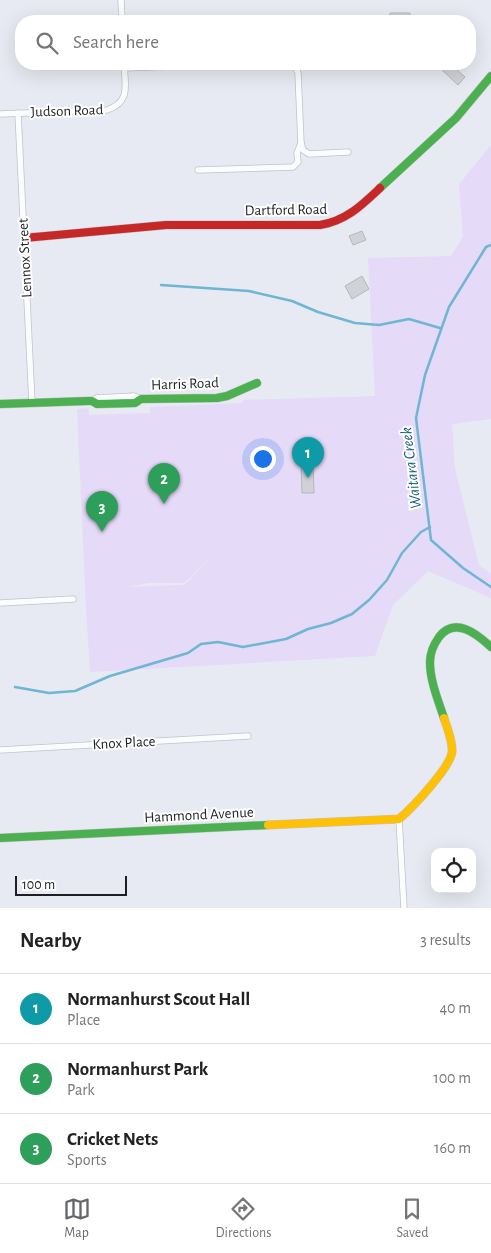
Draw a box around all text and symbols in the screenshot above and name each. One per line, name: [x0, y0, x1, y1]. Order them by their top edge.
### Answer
search box: [15, 15, 476, 70]
icon: search: [33, 29, 61, 57]
text: Search here: [73, 33, 159, 52]
street label: Judson Road: [30, 102, 104, 120]
street label: Dartford Road: [245, 202, 328, 218]
street label: Lennox Street: [15, 218, 35, 298]
street label: Harris Road: [151, 375, 219, 393]
water label: Waitara Creek: [398, 426, 424, 510]
pin: 1: [292, 437, 324, 478]
your location: [250, 446, 276, 472]
pin: 2: [148, 463, 180, 504]
pin: 3: [86, 491, 118, 532]
street label: Knox Place: [92, 734, 156, 752]
street label: Hammond Avenue: [144, 805, 254, 825]
map controls: [431, 848, 476, 893]
button: locate: [431, 848, 476, 893]
scale bar: [15, 873, 128, 896]
text: 100 m: [22, 878, 55, 892]
text: Nearby: [20, 930, 81, 951]
text: 3 results: [420, 932, 471, 948]
text: Normanhurst Scout Hall: [67, 990, 250, 1009]
text: 1: [33, 1000, 39, 1016]
text: 40 m: [439, 1000, 471, 1016]
text: Place: [67, 1012, 100, 1028]
text: Normanhurst Park: [67, 1060, 208, 1079]
text: 2: [32, 1070, 40, 1086]
text: 100 m: [433, 1070, 471, 1086]
text: Park: [67, 1082, 95, 1098]
text: Cricket Nets: [67, 1130, 158, 1149]
text: 3: [33, 1140, 39, 1156]
text: 160 m: [434, 1140, 471, 1156]
text: Sports: [67, 1152, 107, 1168]
tab: Map: [63, 1195, 91, 1242]
tab: Directions: [216, 1195, 271, 1242]
tab: Saved: [396, 1195, 428, 1242]

